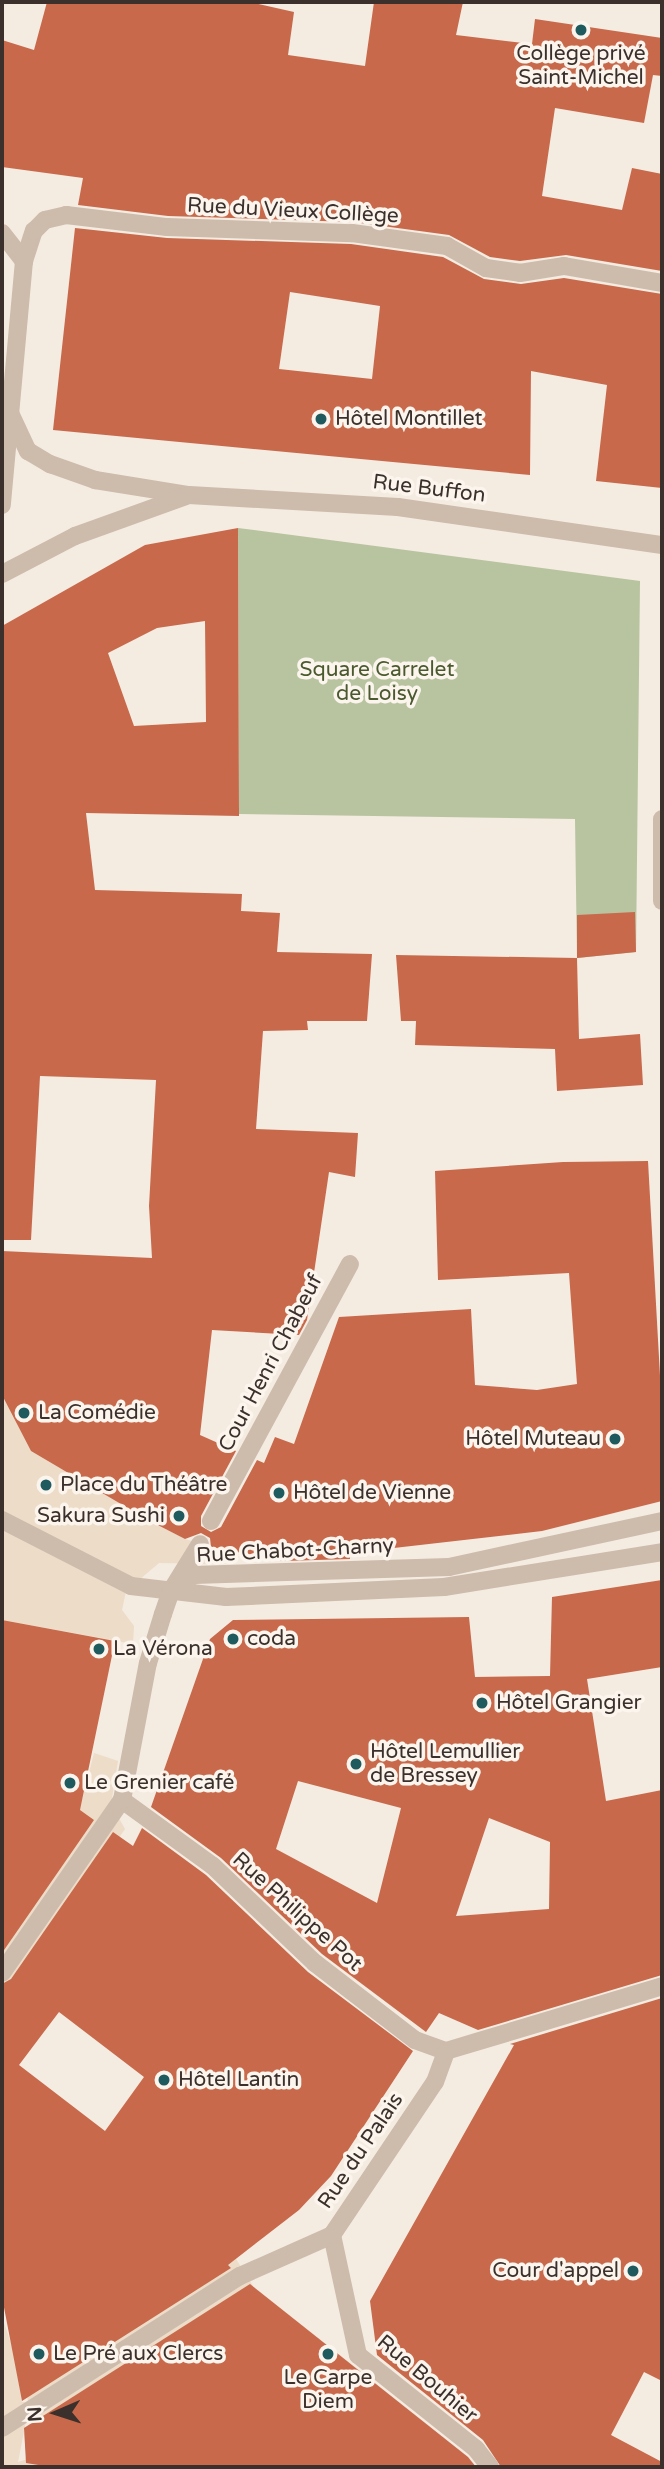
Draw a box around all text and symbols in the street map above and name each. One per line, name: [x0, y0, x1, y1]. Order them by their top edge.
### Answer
marker: Collège privé Saint-Michel: [573, 22, 589, 38]
place label: Collège privé Saint-Michel: [516, 41, 646, 91]
street label: Rue du Vieux Collège: [187, 193, 399, 229]
place label: Hôtel Montillet: [335, 406, 483, 432]
marker: Hôtel Montillet: [313, 411, 329, 427]
street label: Rue Buffon: [371, 470, 487, 508]
park label: Square Carrelet de Loisy: [299, 657, 455, 707]
street label: Cour Henri Chabeuf: [214, 1270, 328, 1456]
place label: La Comédie: [38, 1400, 156, 1426]
marker: La Comédie: [16, 1405, 32, 1421]
place label: Hôtel Muteau: [465, 1426, 601, 1452]
marker: Hôtel Muteau: [607, 1431, 623, 1447]
place label: Place du Théâtre: [60, 1472, 227, 1498]
marker: Place du Théâtre: [38, 1477, 54, 1493]
place label: Hôtel de Vienne: [293, 1480, 451, 1506]
marker: Hôtel de Vienne: [271, 1485, 287, 1501]
place label: Sakura Sushi: [37, 1503, 165, 1529]
marker: Sakura Sushi: [171, 1508, 187, 1524]
street label: Rue Chabot-Charny: [196, 1533, 394, 1569]
place label: coda: [247, 1626, 296, 1652]
marker: coda: [225, 1631, 241, 1647]
place label: La Vérona: [113, 1636, 213, 1662]
marker: La Vérona: [91, 1641, 107, 1657]
place label: Hôtel Grangier: [496, 1690, 642, 1716]
marker: Hôtel Grangier: [474, 1695, 490, 1711]
place label: Hôtel Lemullier de Bressey: [370, 1739, 520, 1789]
marker: Hôtel Lemullier de Bressey: [348, 1756, 364, 1772]
place label: Le Grenier café: [84, 1770, 234, 1796]
marker: Le Grenier café: [62, 1775, 78, 1791]
street label: Rue Philippe Pot: [227, 1847, 367, 1977]
place label: Hôtel Lantin: [178, 2067, 299, 2093]
marker: Hôtel Lantin: [156, 2072, 172, 2088]
street label: Rue du Palais: [313, 2088, 409, 2214]
place label: Cour d'appel: [492, 2258, 619, 2284]
marker: Cour d'appel: [625, 2263, 641, 2279]
street label: Rue Bouhier: [372, 2330, 482, 2428]
place label: Le Pré aux Clercs: [53, 2341, 223, 2367]
marker: Le Pré aux Clercs: [31, 2346, 47, 2362]
marker: Le Carpe Diem: [320, 2346, 336, 2362]
place label: Le Carpe Diem: [283, 2365, 373, 2415]
north arrow: [21, 2378, 91, 2448]
text: N: [24, 2406, 46, 2422]

